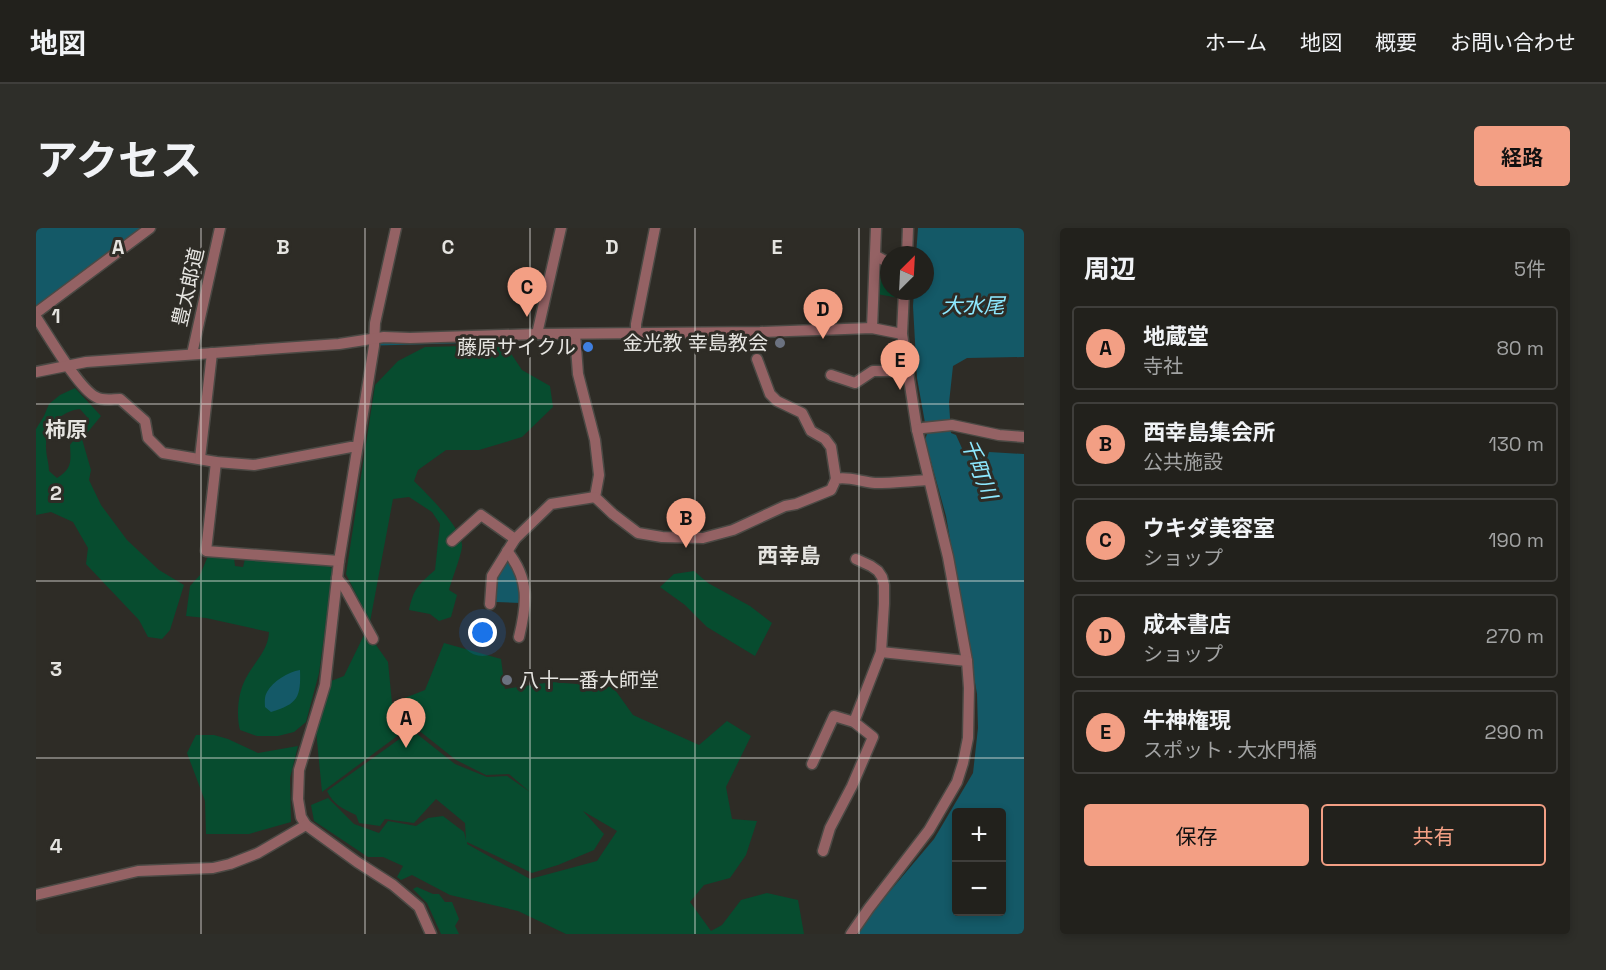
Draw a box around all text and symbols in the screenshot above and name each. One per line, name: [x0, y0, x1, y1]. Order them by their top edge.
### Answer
text: 地図: [30, 25, 86, 61]
text: ホーム: [1205, 29, 1267, 56]
text: 地図: [1300, 29, 1342, 56]
text: 概要: [1375, 29, 1417, 56]
text: お問い合わせ: [1450, 29, 1576, 56]
button: 経路: [1474, 126, 1570, 186]
text: アクセス: [36, 134, 202, 187]
text: A: [112, 234, 125, 260]
text: B: [276, 234, 290, 260]
text: C: [442, 234, 455, 260]
text: D: [605, 234, 619, 260]
text: E: [771, 234, 783, 260]
street label: 豊太郎道: [166, 245, 210, 329]
north arrow: [880, 246, 934, 300]
text: 周辺: [1084, 252, 1136, 286]
text: 5件: [1514, 256, 1546, 282]
pin: C: [508, 268, 546, 317]
pin: D: [804, 290, 842, 339]
water label: 大水尾: [942, 292, 1006, 319]
text: 1: [51, 303, 61, 329]
text: 地蔵堂: [1143, 322, 1209, 350]
place label: 金光教 幸島教会: [623, 330, 768, 356]
place label: 藤原サイクル: [457, 334, 576, 360]
text: A: [1099, 335, 1112, 361]
text: 80 m: [1496, 335, 1544, 361]
marker: 金光教 幸島教会: [773, 336, 787, 350]
marker: 藤原サイクル: [581, 340, 595, 354]
pin: E: [880, 340, 920, 390]
text: 寺社: [1143, 353, 1183, 379]
district label: 柿原: [45, 416, 87, 443]
text: 西幸島集会所: [1143, 418, 1275, 446]
text: B: [1099, 431, 1112, 457]
text: 130 m: [1488, 431, 1544, 457]
water label: 千町川: [956, 435, 1004, 505]
text: 公共施設: [1143, 449, 1223, 475]
text: 2: [50, 480, 62, 506]
pin: B: [666, 498, 706, 548]
text: ウキダ美容室: [1143, 514, 1275, 542]
text: C: [1099, 527, 1112, 553]
text: 190 m: [1488, 527, 1544, 553]
district label: 西幸島: [758, 542, 821, 569]
text: ショップ: [1143, 545, 1223, 571]
text: 成本書店: [1143, 610, 1231, 638]
your location: [468, 618, 497, 647]
text: D: [1099, 623, 1112, 649]
text: 270 m: [1486, 623, 1544, 649]
text: ショップ: [1143, 641, 1223, 667]
text: 3: [50, 656, 62, 682]
place label: 八十一番大師堂: [519, 667, 659, 693]
marker: 八十一番大師堂: [500, 673, 514, 687]
pin: A: [386, 698, 425, 748]
text: 牛神権現: [1143, 706, 1231, 734]
text: E: [1100, 719, 1111, 745]
text: 290 m: [1485, 719, 1544, 745]
text: スポット · 大水門橋: [1143, 737, 1317, 763]
button: 保存: [1084, 804, 1309, 866]
button: 共有: [1321, 804, 1546, 866]
map controls: [952, 808, 1006, 916]
button: +: [952, 808, 1006, 862]
text: 4: [50, 833, 63, 859]
button: −: [952, 862, 1006, 916]

